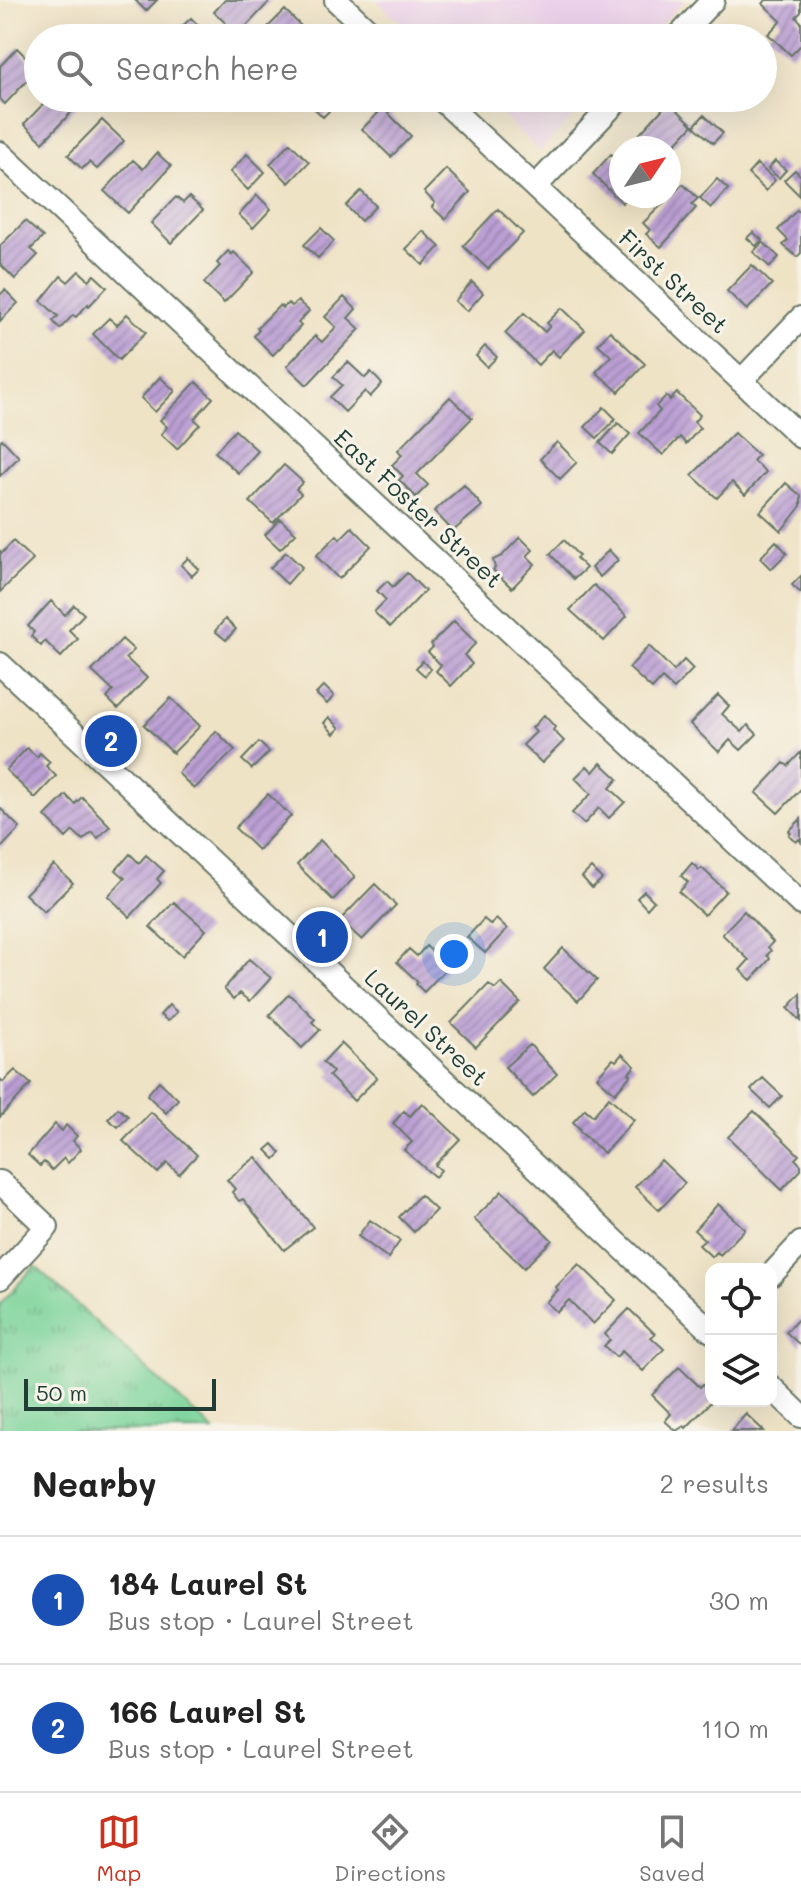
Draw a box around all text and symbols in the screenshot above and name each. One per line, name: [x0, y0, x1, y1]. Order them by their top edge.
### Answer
search box: [24, 24, 777, 112]
icon: search: [52, 46, 96, 90]
text: Search here: [116, 48, 299, 88]
north arrow: [609, 136, 681, 208]
street label: First Street: [613, 222, 735, 340]
street label: East Foster Street: [328, 422, 510, 594]
pin: 2: [85, 711, 137, 771]
pin: 1: [296, 907, 348, 967]
your location: [434, 934, 474, 974]
street label: Laurel Street: [359, 962, 495, 1092]
map controls: [705, 1263, 777, 1407]
button: locate: [705, 1263, 777, 1335]
button: layers: [705, 1335, 777, 1407]
scale bar: [24, 1375, 216, 1411]
text: 50 m: [36, 1378, 87, 1407]
text: Nearby: [32, 1461, 157, 1506]
text: 2 results: [660, 1466, 769, 1500]
text: 184 Laurel St: [108, 1563, 307, 1603]
text: 1: [52, 1583, 64, 1617]
text: 30 m: [709, 1583, 769, 1617]
text: Bus stop · Laurel Street: [108, 1603, 414, 1637]
text: 166 Laurel St: [108, 1691, 306, 1731]
text: 2: [51, 1711, 65, 1745]
text: 110 m: [701, 1711, 769, 1745]
text: Bus stop · Laurel Street: [108, 1731, 414, 1765]
tab: Map: [97, 1810, 141, 1887]
tab: Directions: [334, 1810, 446, 1887]
tab: Saved: [639, 1810, 704, 1887]

